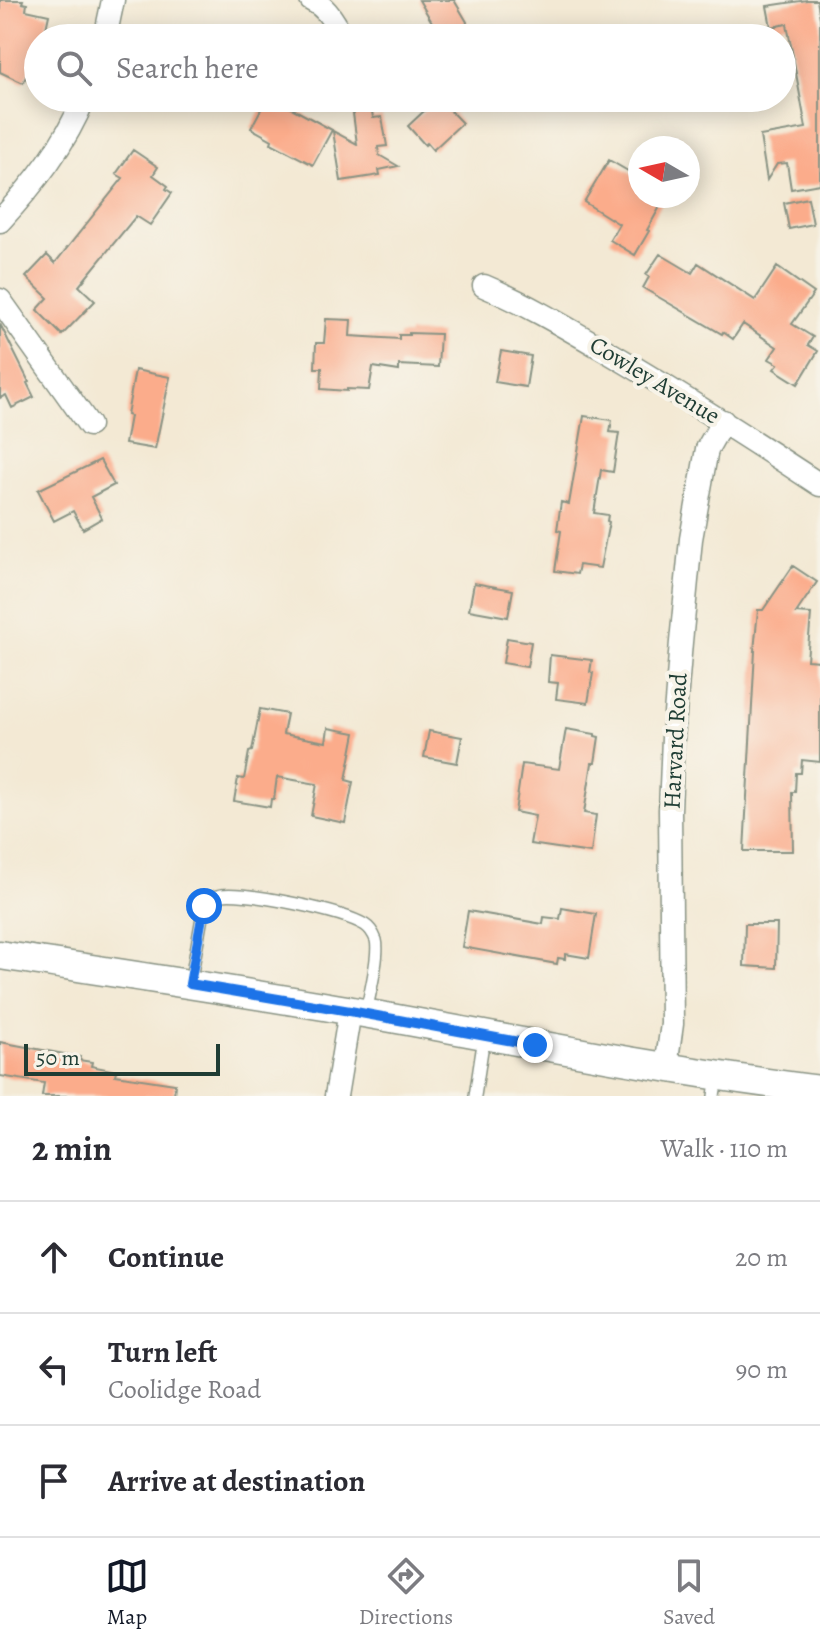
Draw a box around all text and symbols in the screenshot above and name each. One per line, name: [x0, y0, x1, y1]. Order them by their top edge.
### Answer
search box: [24, 24, 796, 112]
icon: search: [52, 46, 96, 90]
text: Search here: [116, 48, 259, 88]
north arrow: [628, 136, 700, 208]
street label: Cowley Avenue: [584, 329, 726, 431]
street label: Harvard Road: [655, 672, 695, 810]
route start: [186, 888, 222, 924]
route end: [517, 1027, 553, 1063]
scale bar: [24, 1040, 220, 1076]
text: 50 m: [36, 1043, 80, 1073]
text: 2 min: [32, 1125, 112, 1172]
text: Walk · 110 m: [661, 1131, 788, 1166]
icon: ahead: [32, 1235, 76, 1279]
text: Continue: [108, 1237, 224, 1277]
text: 20 m: [735, 1240, 788, 1275]
text: Turn left: [108, 1332, 217, 1372]
icon: left: [32, 1347, 76, 1391]
text: 90 m: [736, 1352, 788, 1387]
text: Coolidge Road: [108, 1372, 261, 1407]
icon: arrive: [32, 1459, 76, 1503]
text: Arrive at destination: [108, 1461, 365, 1501]
tab: Map: [105, 1554, 149, 1632]
tab: Directions: [359, 1554, 453, 1632]
tab: Saved: [663, 1554, 715, 1632]

